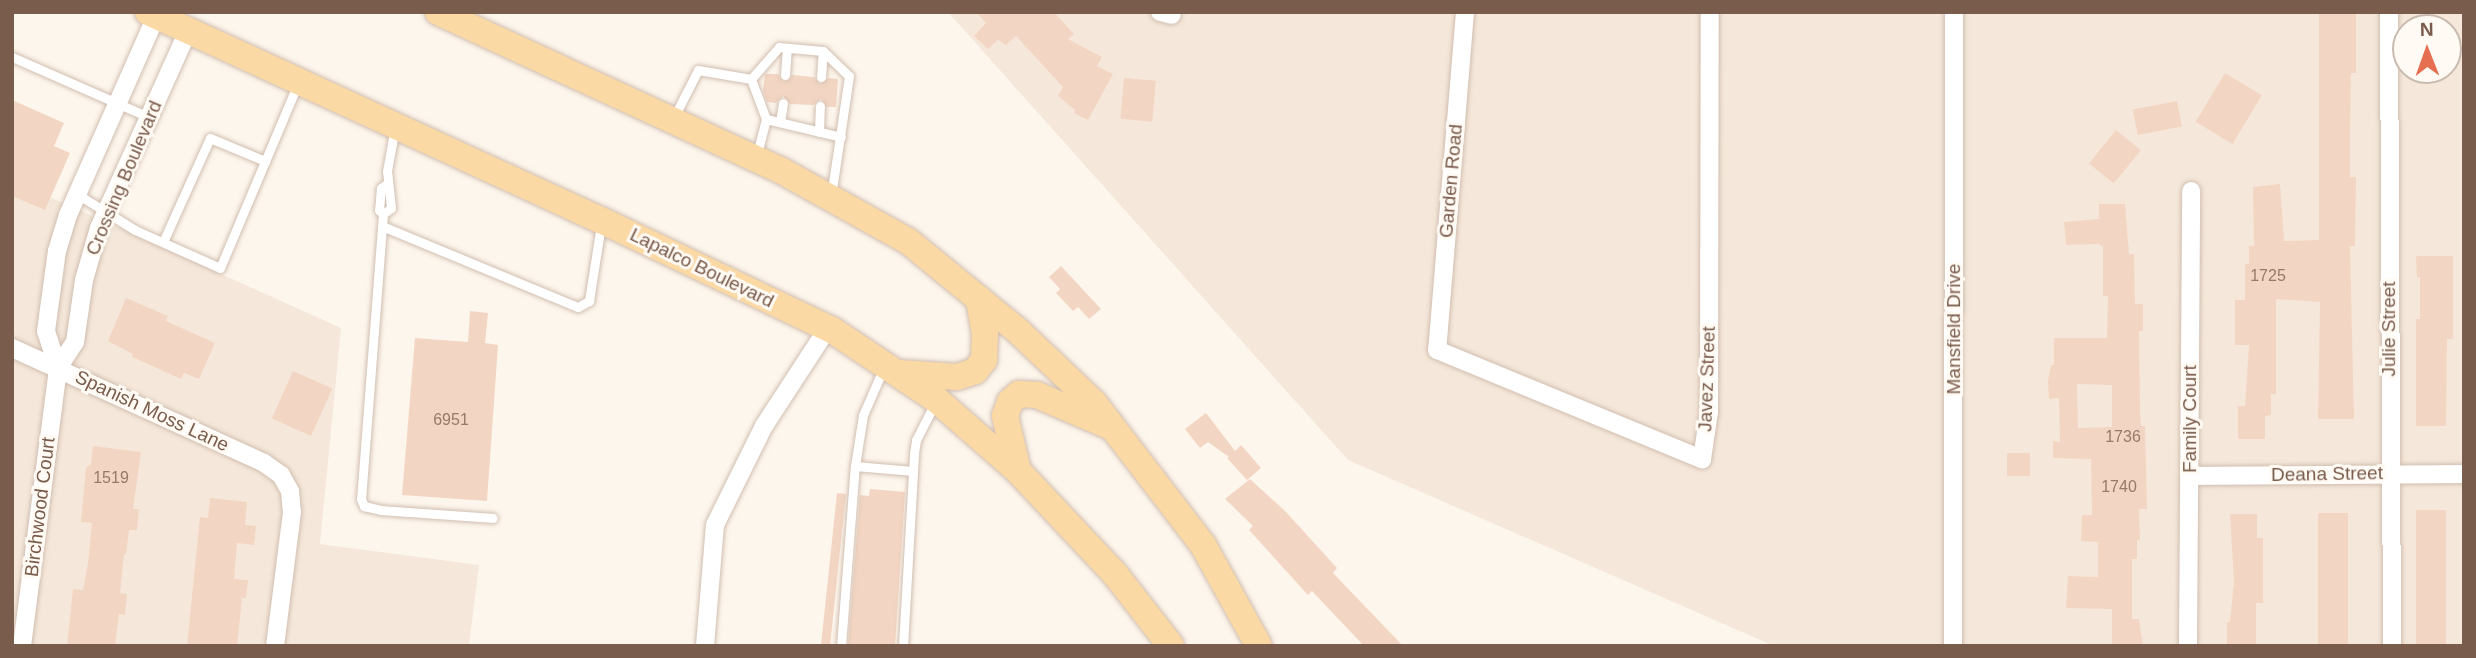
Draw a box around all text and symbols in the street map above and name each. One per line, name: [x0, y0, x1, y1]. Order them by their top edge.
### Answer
north arrow: [2392, 14, 2462, 84]
text: N: [2420, 19, 2434, 40]
street label: Crossing Boulevard: [81, 97, 167, 259]
street label: Garden Road: [1435, 123, 1467, 239]
street label: Lapalco Boulevard: [626, 223, 778, 313]
street label: Mansfield Drive: [1943, 264, 1965, 394]
house number: 1725: [2250, 266, 2286, 286]
street label: Julie Street: [2378, 281, 2400, 377]
street label: Javez Street: [1694, 326, 1720, 432]
street label: Spanish Moss Lane: [72, 365, 232, 457]
street label: Family Court: [2179, 365, 2201, 473]
house number: 6951: [433, 410, 469, 430]
house number: 1736: [2105, 427, 2141, 447]
street label: Birchwood Court: [20, 436, 60, 578]
street label: Deana Street: [2271, 462, 2383, 486]
house number: 1519: [93, 468, 129, 488]
house number: 1740: [2101, 477, 2137, 497]

